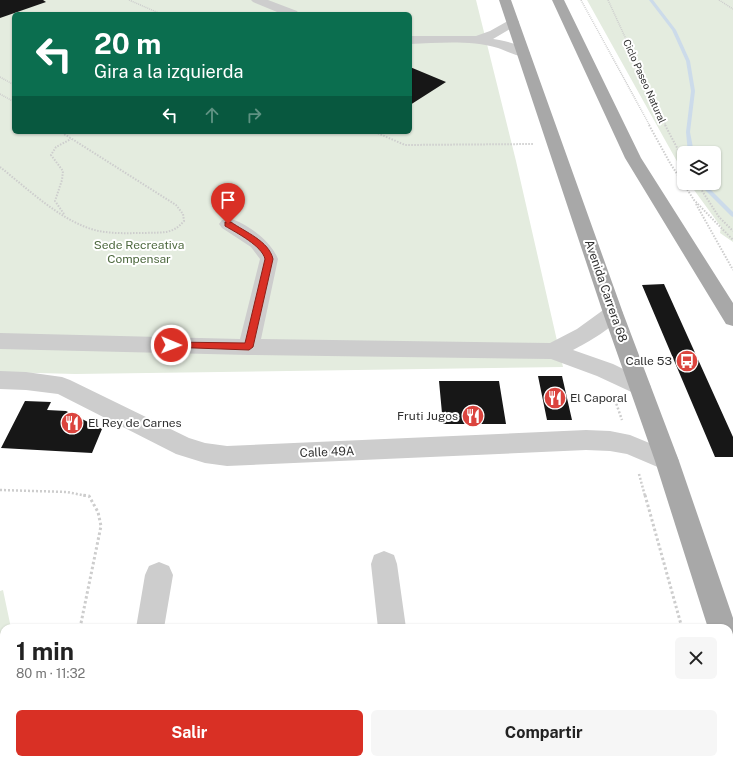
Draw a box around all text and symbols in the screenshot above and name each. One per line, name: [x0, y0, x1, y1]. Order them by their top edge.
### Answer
text: 20 m: [94, 27, 161, 60]
icon: left: [28, 28, 80, 80]
street label: Ciclo Paseo Natural: [621, 37, 669, 125]
text: Gira a la izquierda: [94, 61, 243, 82]
icon: left: [159, 104, 181, 126]
icon: ahead: [201, 104, 223, 126]
icon: right: [243, 104, 265, 126]
map controls: [677, 146, 721, 190]
button: layers: [677, 146, 721, 190]
pin: [211, 183, 245, 224]
icon: arrive: [217, 189, 239, 211]
park label: Sede Recreativa Compensar: [94, 238, 184, 266]
street label: Avenida Carrera 68: [582, 238, 630, 344]
position arrow: [150, 324, 192, 366]
bus stop icon: Calle 53: [674, 348, 700, 374]
place label: Calle 53: [626, 354, 672, 368]
restaurant icon: El Caporal: [542, 385, 568, 411]
place label: El Caporal: [570, 391, 628, 405]
restaurant icon: Fruti Jugos: [460, 403, 486, 429]
place label: Fruti Jugos: [397, 409, 458, 423]
restaurant icon: El Rey de Carnes: [59, 410, 85, 436]
place label: El Rey de Carnes: [88, 416, 182, 430]
street label: Calle 49A: [299, 444, 355, 460]
text: 1 min: [16, 637, 74, 665]
button: close: [675, 637, 717, 679]
text: 80 m · 11:32: [16, 666, 85, 681]
button: Salir: [16, 710, 363, 756]
button: Compartir: [371, 710, 717, 756]

